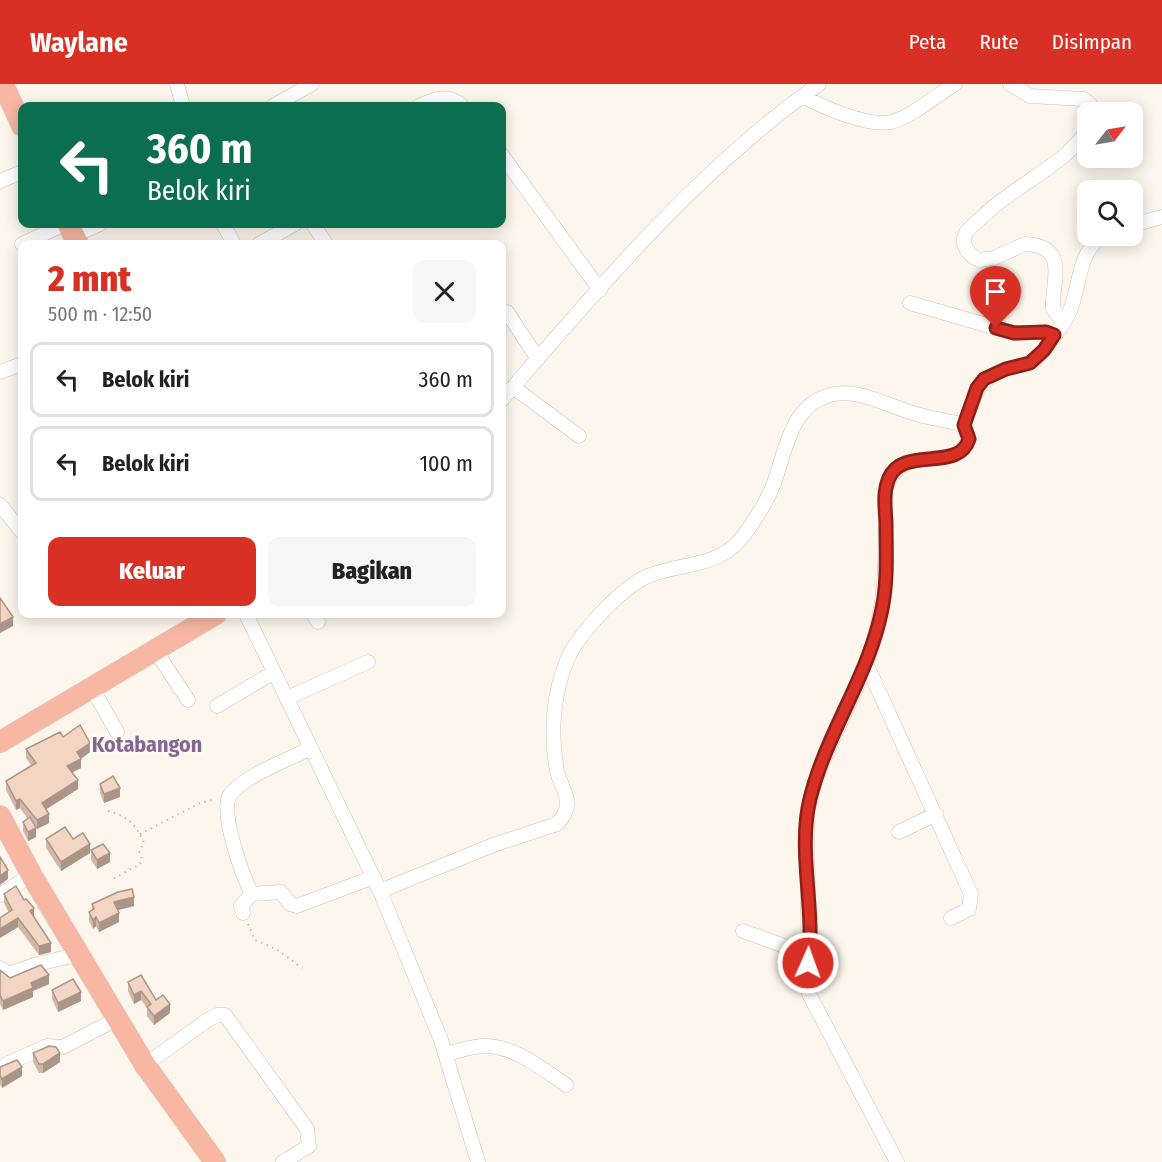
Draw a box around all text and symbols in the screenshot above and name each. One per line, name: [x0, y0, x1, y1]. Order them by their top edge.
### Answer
text: Waylane: [30, 26, 128, 59]
text: Peta: [909, 29, 946, 55]
text: Rute: [979, 29, 1019, 55]
text: Disimpan: [1052, 29, 1132, 55]
north arrow: [1077, 102, 1143, 168]
map controls: [1077, 102, 1143, 246]
text: 360 m: [147, 124, 253, 174]
icon: left: [48, 126, 126, 204]
text: Belok kiri: [147, 175, 251, 207]
button: search: [1077, 180, 1143, 246]
text: 2 mnt: [48, 257, 131, 301]
button: close: [413, 260, 476, 323]
pin: [970, 266, 1021, 328]
icon: arrive: [979, 275, 1012, 308]
text: 500 m · 12:50: [48, 302, 152, 326]
icon: left: [51, 363, 84, 396]
text: Belok kiri: [102, 366, 190, 393]
text: 360 m: [419, 366, 473, 393]
icon: left: [51, 447, 84, 480]
text: Belok kiri: [102, 450, 190, 477]
text: 100 m: [419, 450, 473, 477]
button: Keluar: [48, 537, 256, 606]
button: Bagikan: [268, 537, 476, 606]
district label: Kotabangon: [92, 731, 202, 758]
position arrow: [776, 931, 840, 995]

